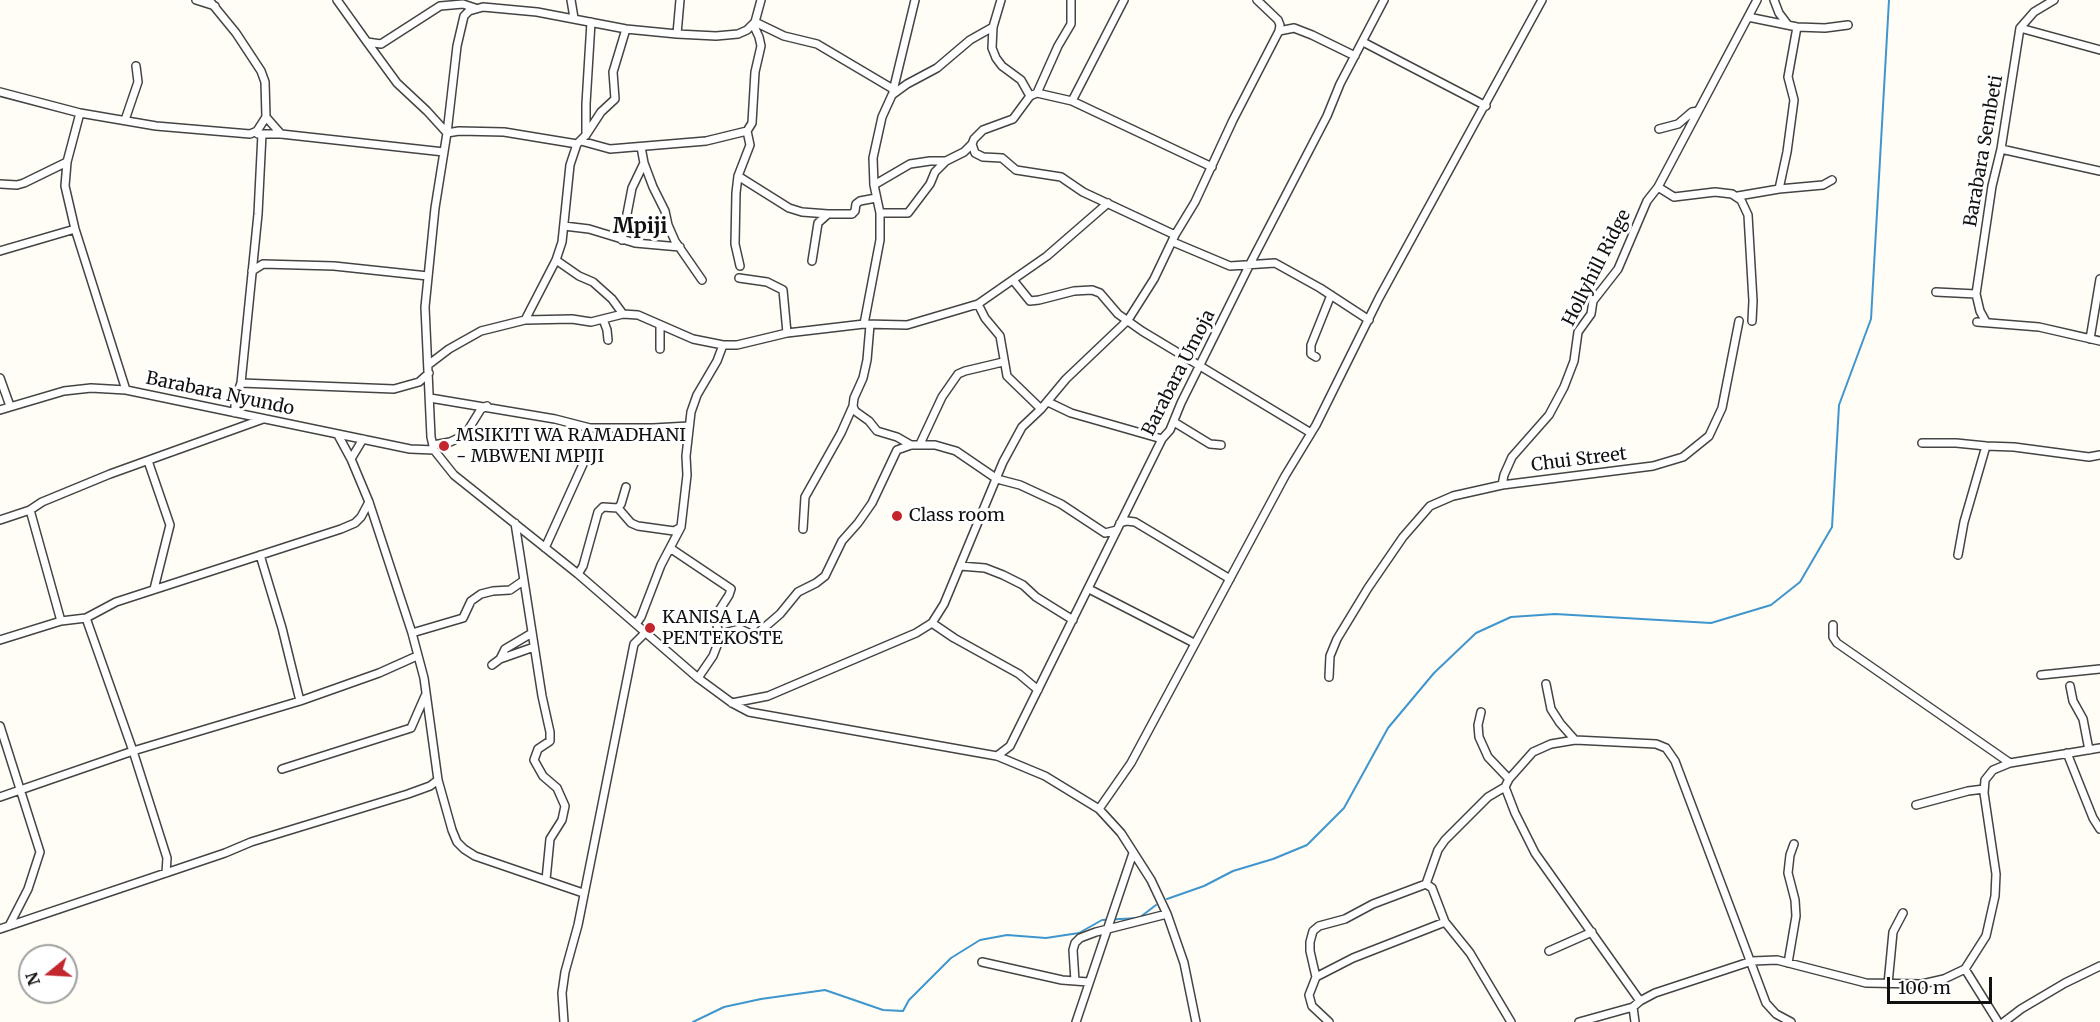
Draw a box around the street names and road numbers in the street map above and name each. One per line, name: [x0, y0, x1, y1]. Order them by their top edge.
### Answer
street label: Barabara Sembeti: [1960, 73, 2008, 229]
street label: Hollyhill Ridge: [1558, 206, 1636, 330]
street label: Barabara Umoja: [1138, 306, 1220, 440]
street label: Barabara Nyundo: [144, 368, 296, 420]
street label: Chui Street: [1530, 443, 1628, 477]

